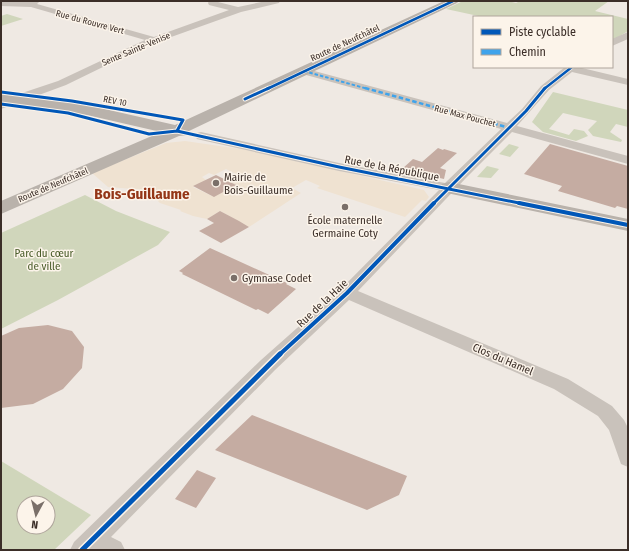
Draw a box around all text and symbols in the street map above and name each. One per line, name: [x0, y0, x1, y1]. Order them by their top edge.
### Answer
street label: Rue du Rouvre Vert: [55, 8, 125, 36]
legend: [473, 16, 613, 68]
street label: Route de Neufchâtel: [309, 22, 382, 63]
text: Piste cyclable: [509, 25, 576, 39]
street label: Sente Sainte-Venise: [100, 30, 172, 68]
text: Chemin: [509, 45, 546, 59]
street label: REV 10: [102, 94, 128, 108]
street label: Rue Max Pouchet: [433, 103, 497, 129]
street label: Rue de la République: [344, 153, 440, 184]
street label: Route de Neufchâtel: [17, 166, 90, 204]
place label: Mairie de Bois-Guillaume: [224, 171, 293, 197]
marker: Mairie de Bois-Guillaume: [211, 178, 221, 188]
district label: Bois-Guillaume: [94, 185, 190, 203]
marker: École maternelle Germaine Coty: [340, 202, 350, 212]
place label: École maternelle Germaine Coty: [307, 213, 383, 240]
park label: Parc du cœur de ville: [15, 247, 74, 273]
place label: Gymnase Codet: [242, 272, 312, 285]
marker: Gymnase Codet: [229, 273, 239, 283]
street label: Rue de la Haie: [294, 277, 350, 330]
street label: Clos du Hamel: [471, 341, 535, 378]
north arrow: [16, 495, 56, 535]
text: N: [31, 518, 39, 531]

